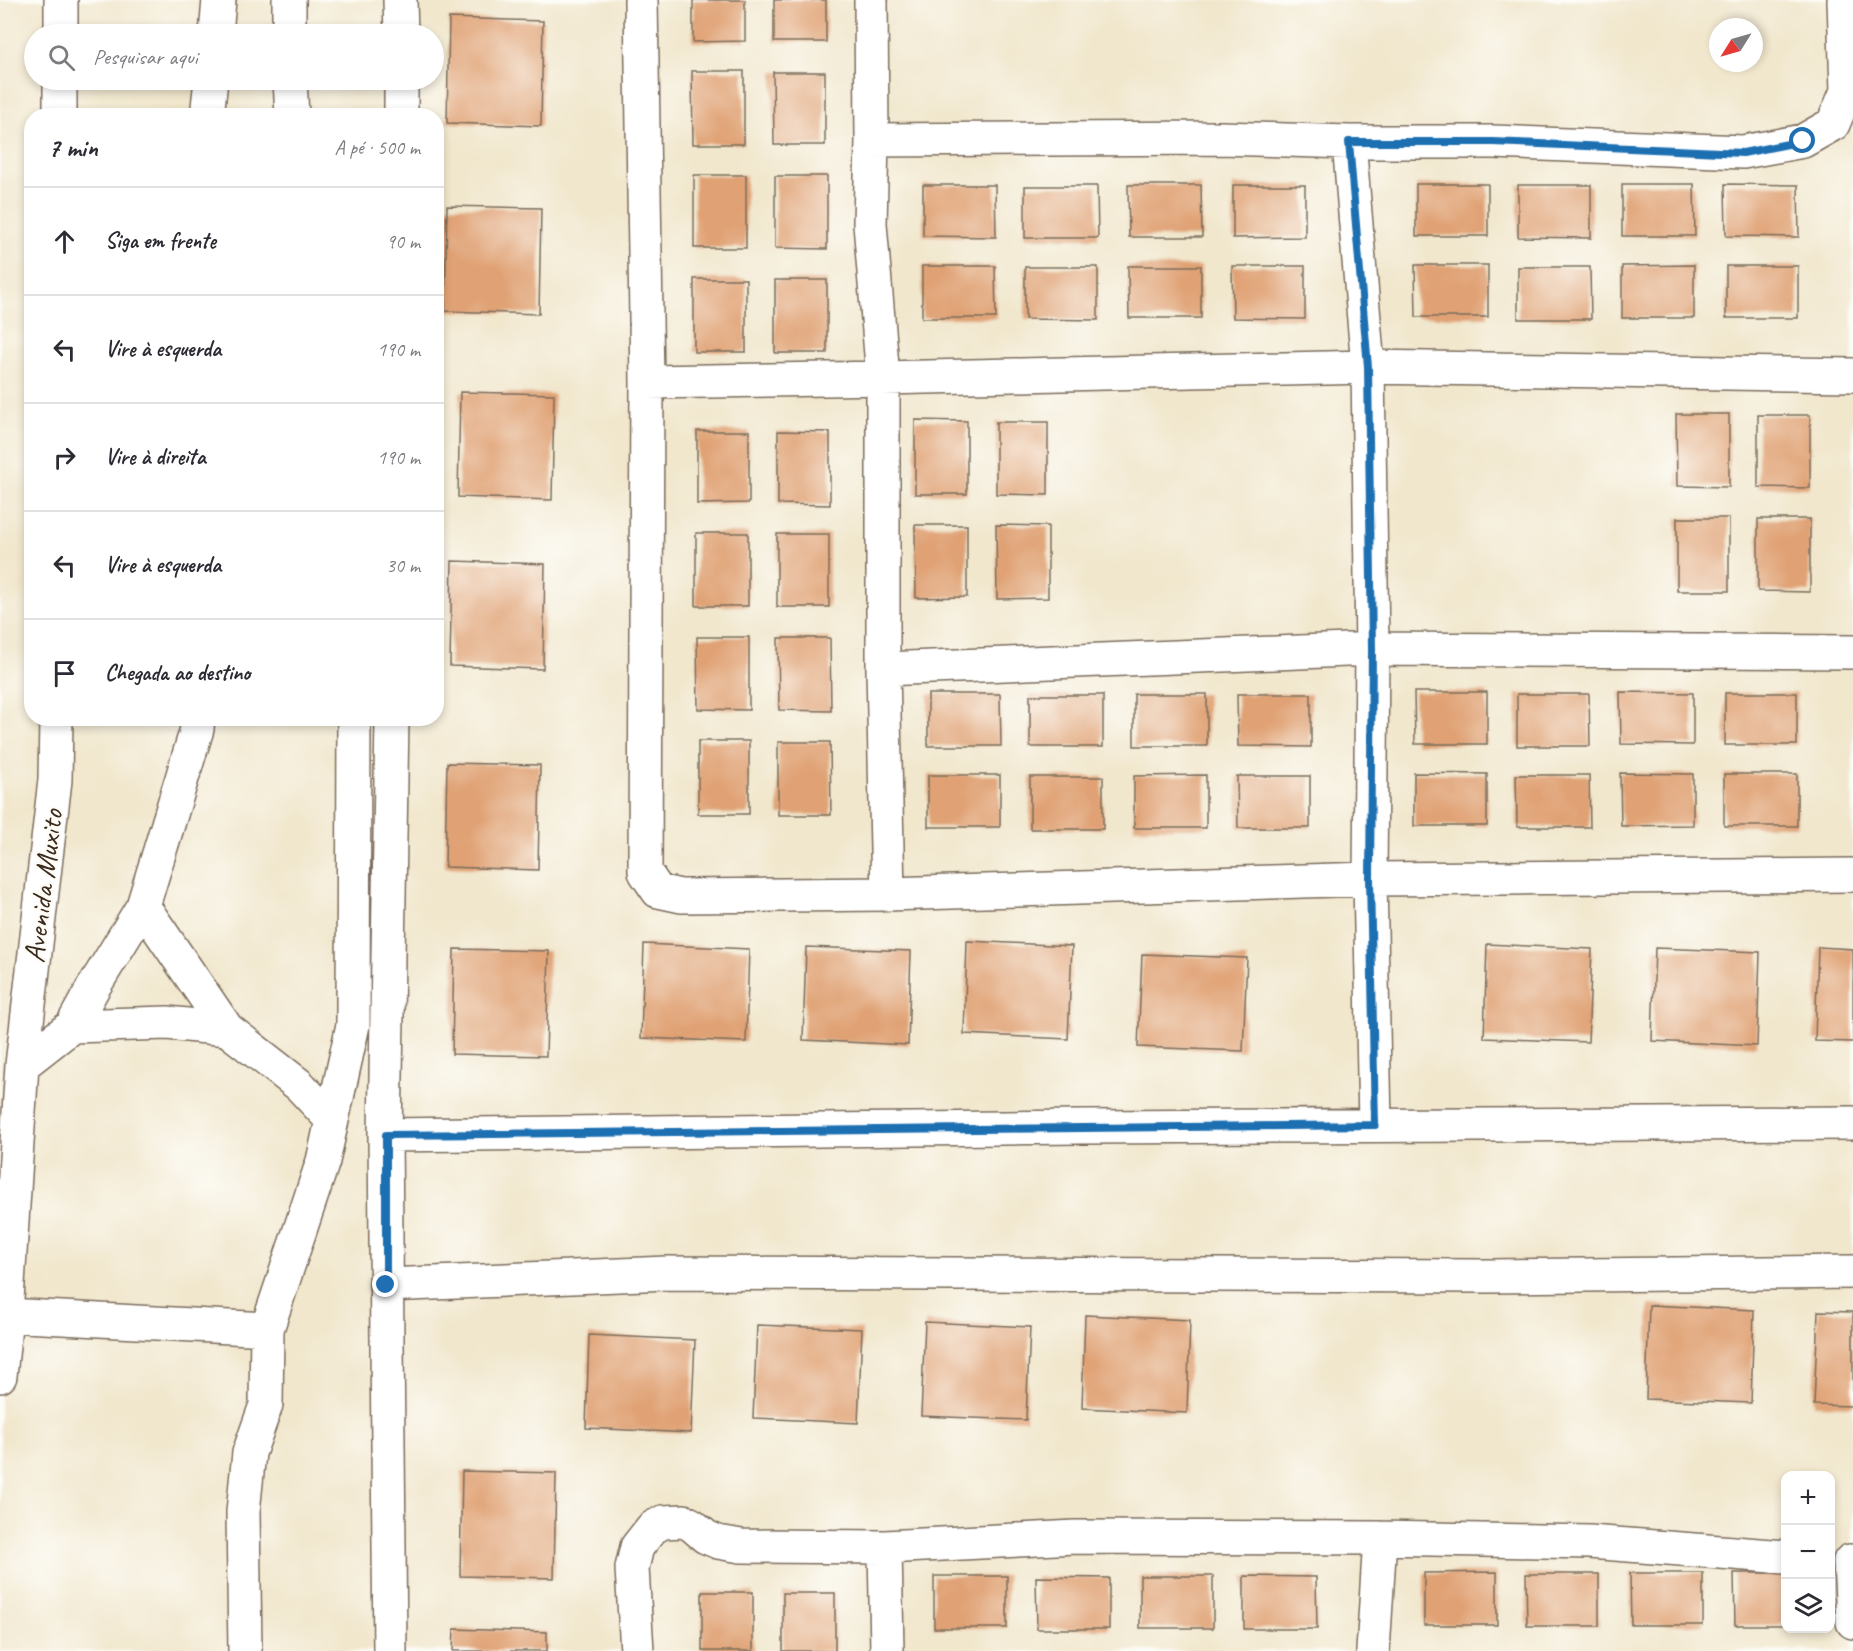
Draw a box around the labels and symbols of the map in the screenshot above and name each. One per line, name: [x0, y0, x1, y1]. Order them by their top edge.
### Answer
north arrow: [1709, 18, 1763, 72]
route start: [1789, 127, 1815, 153]
street label: Avenida Muxito: [15, 806, 71, 965]
route end: [372, 1271, 398, 1297]

